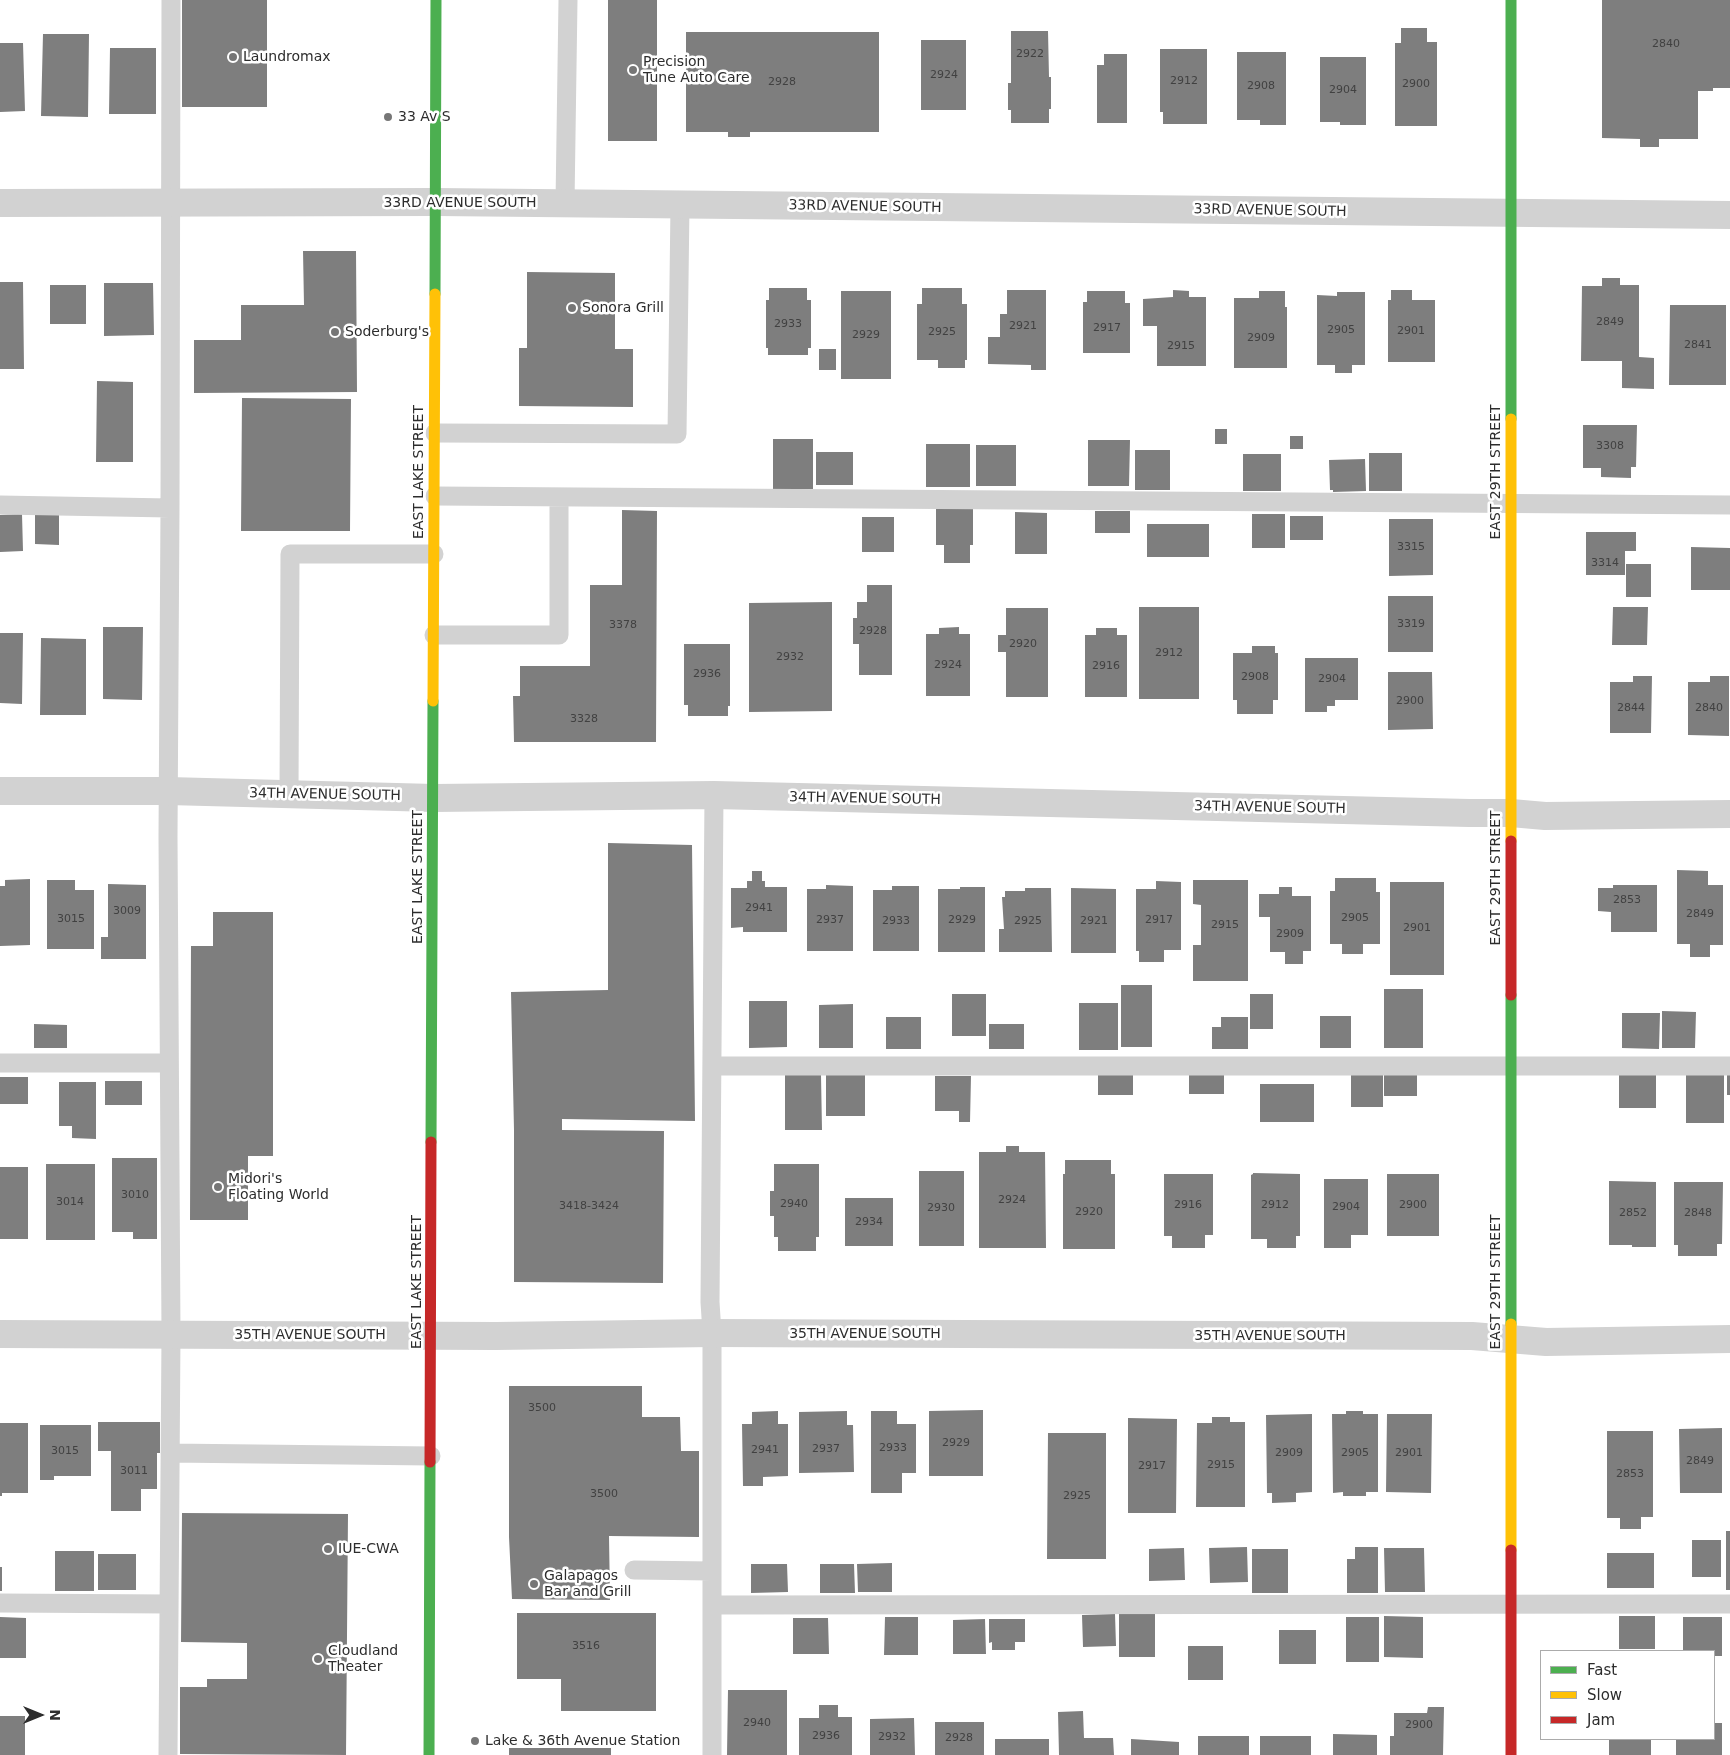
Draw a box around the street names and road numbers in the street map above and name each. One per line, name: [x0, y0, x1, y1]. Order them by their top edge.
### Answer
street label: 33RD AVENUE SOUTH: [383, 195, 537, 211]
street label: 33RD AVENUE SOUTH: [788, 197, 942, 217]
street label: 33RD AVENUE SOUTH: [1193, 201, 1347, 221]
street label: EAST 29TH STREET: [1488, 404, 1504, 540]
street label: EAST LAKE STREET: [411, 405, 427, 539]
street label: 34TH AVENUE SOUTH: [249, 785, 401, 805]
street label: 34TH AVENUE SOUTH: [789, 789, 941, 809]
street label: 34TH AVENUE SOUTH: [1194, 798, 1346, 818]
street label: EAST LAKE STREET: [410, 810, 426, 944]
street label: EAST 29TH STREET: [1488, 810, 1504, 946]
street label: EAST 29TH STREET: [1488, 1214, 1504, 1350]
street label: EAST LAKE STREET: [409, 1215, 425, 1349]
street label: 35TH AVENUE SOUTH: [789, 1326, 941, 1342]
street label: 35TH AVENUE SOUTH: [234, 1327, 386, 1343]
street label: 35TH AVENUE SOUTH: [1194, 1328, 1346, 1344]

